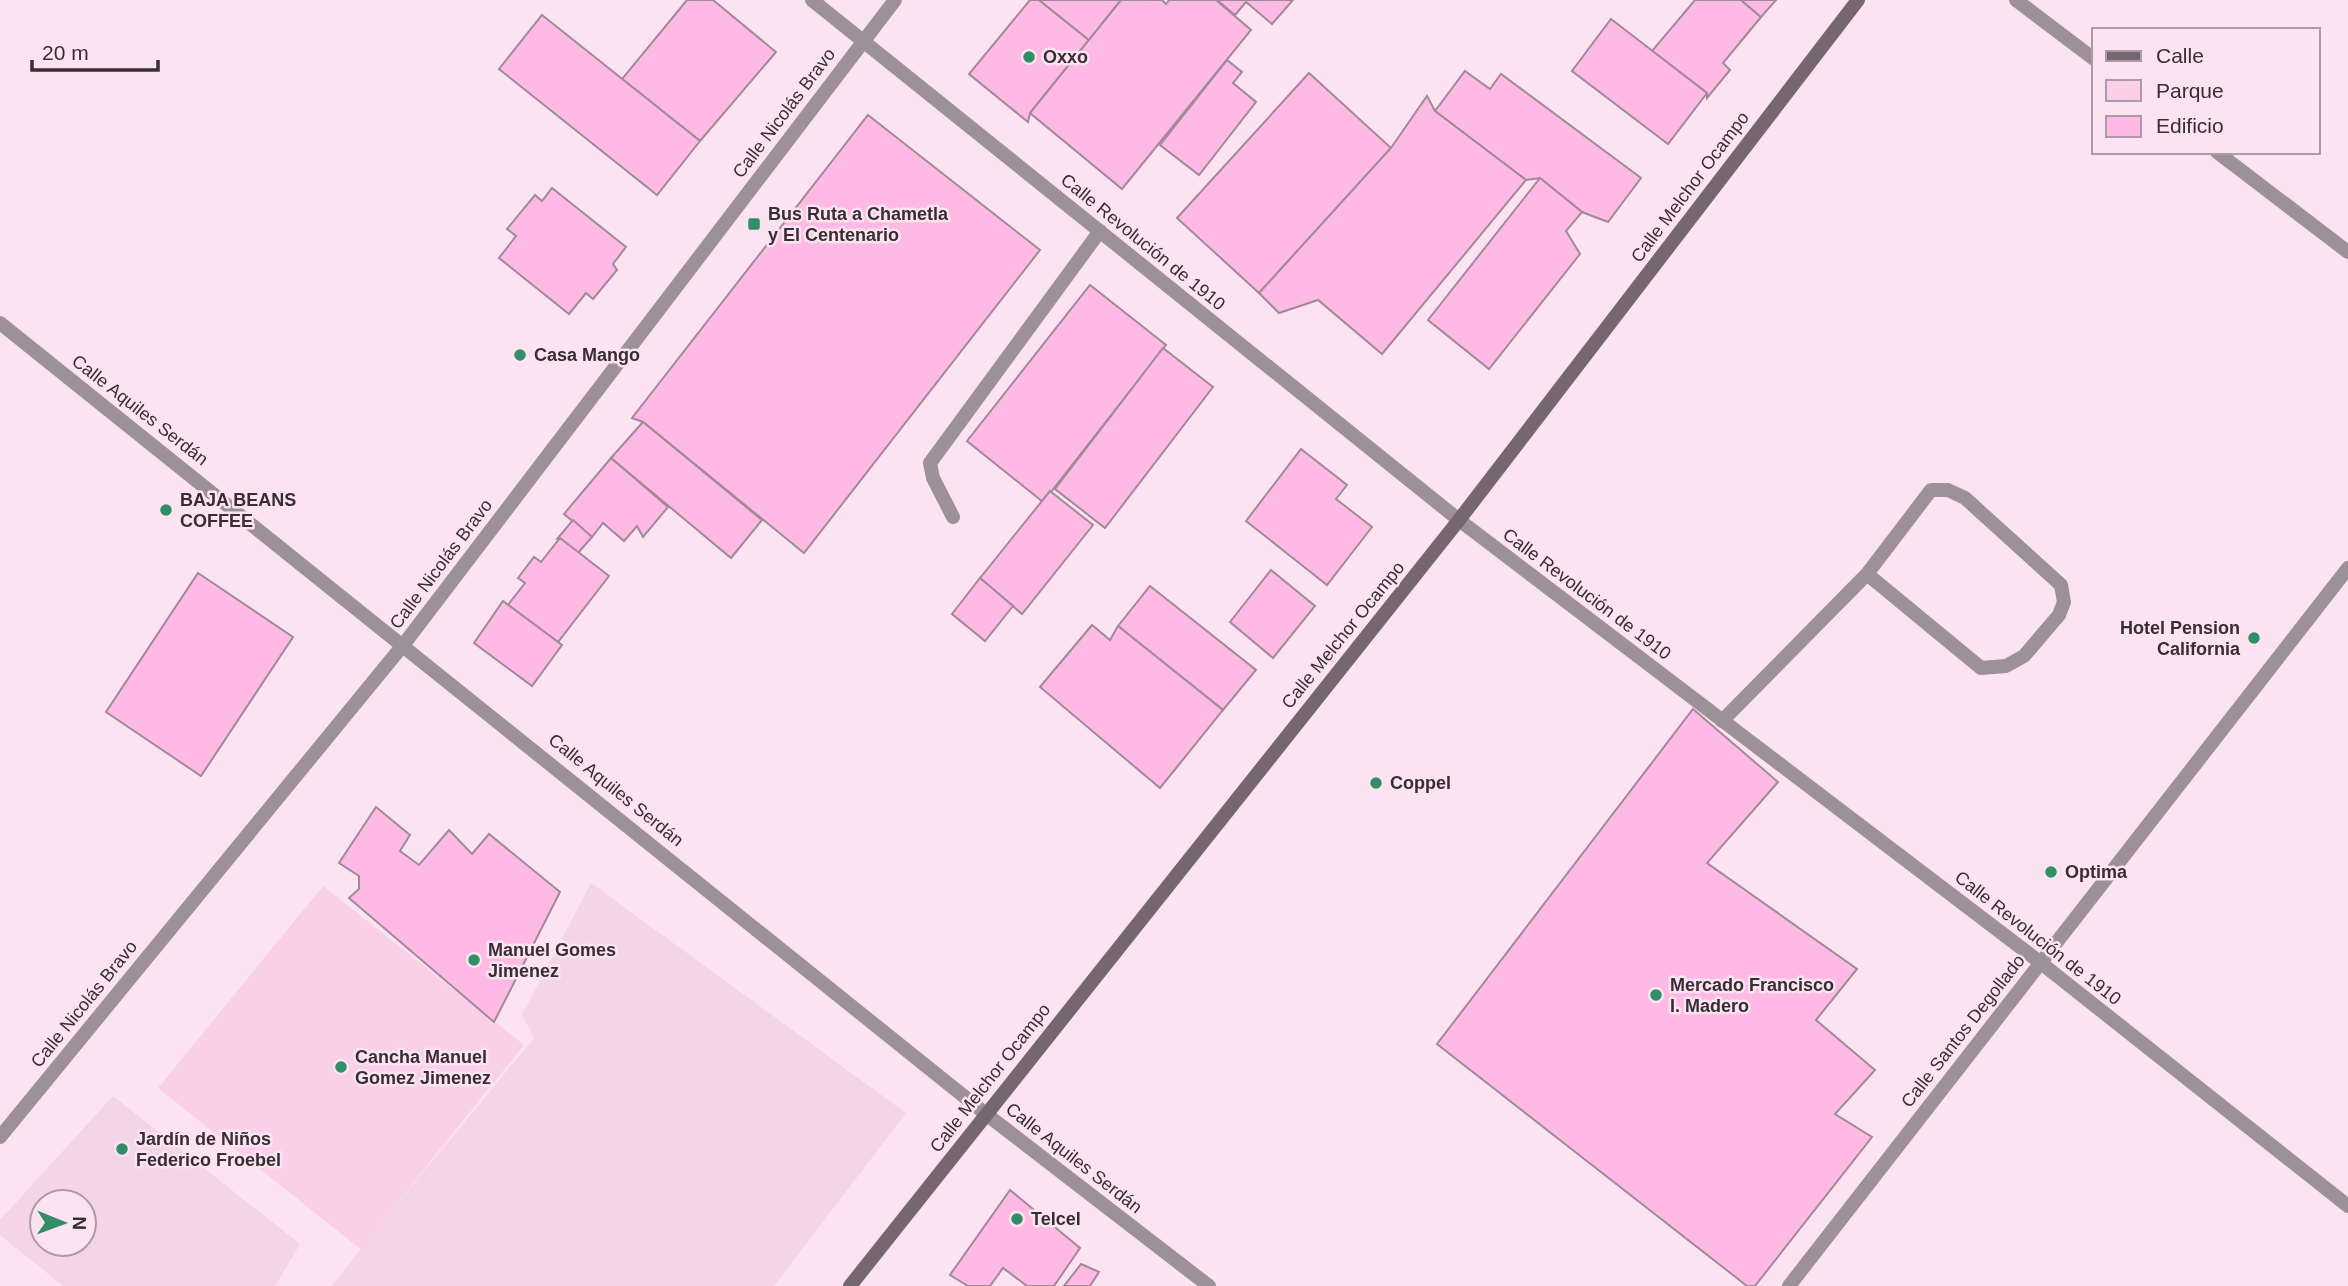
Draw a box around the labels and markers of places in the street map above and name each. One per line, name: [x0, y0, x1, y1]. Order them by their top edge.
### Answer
place label: Oxxo: [1043, 47, 1088, 67]
marker: Oxxo: [1021, 49, 1037, 65]
place label: Bus Ruta a Chametla y El Centenario: [768, 204, 949, 245]
marker: Bus Ruta a Chametla y El Centenario: [746, 216, 762, 232]
place label: Casa Mango: [534, 345, 640, 365]
marker: Casa Mango: [512, 347, 528, 363]
place label: BAJA BEANS COFFEE: [180, 490, 296, 531]
marker: BAJA BEANS COFFEE: [158, 502, 174, 518]
place label: Hotel Pension California: [2120, 618, 2241, 659]
marker: Hotel Pension California: [2246, 630, 2262, 646]
place label: Coppel: [1390, 773, 1451, 793]
marker: Coppel: [1368, 775, 1384, 791]
place label: Optima: [2065, 862, 2128, 882]
marker: Optima: [2043, 864, 2059, 880]
place label: Manuel Gomes Jimenez: [488, 940, 616, 981]
marker: Manuel Gomes Jimenez: [466, 952, 482, 968]
place label: Mercado Francisco I. Madero: [1670, 975, 1834, 1016]
marker: Mercado Francisco I. Madero: [1648, 987, 1664, 1003]
place label: Cancha Manuel Gomez Jimenez: [355, 1047, 491, 1088]
marker: Cancha Manuel Gomez Jimenez: [333, 1059, 349, 1075]
place label: Jardín de Niños Federico Froebel: [136, 1129, 281, 1170]
marker: Jardín de Niños Federico Froebel: [114, 1141, 130, 1157]
place label: Telcel: [1031, 1209, 1081, 1229]
marker: Telcel: [1009, 1211, 1025, 1227]

